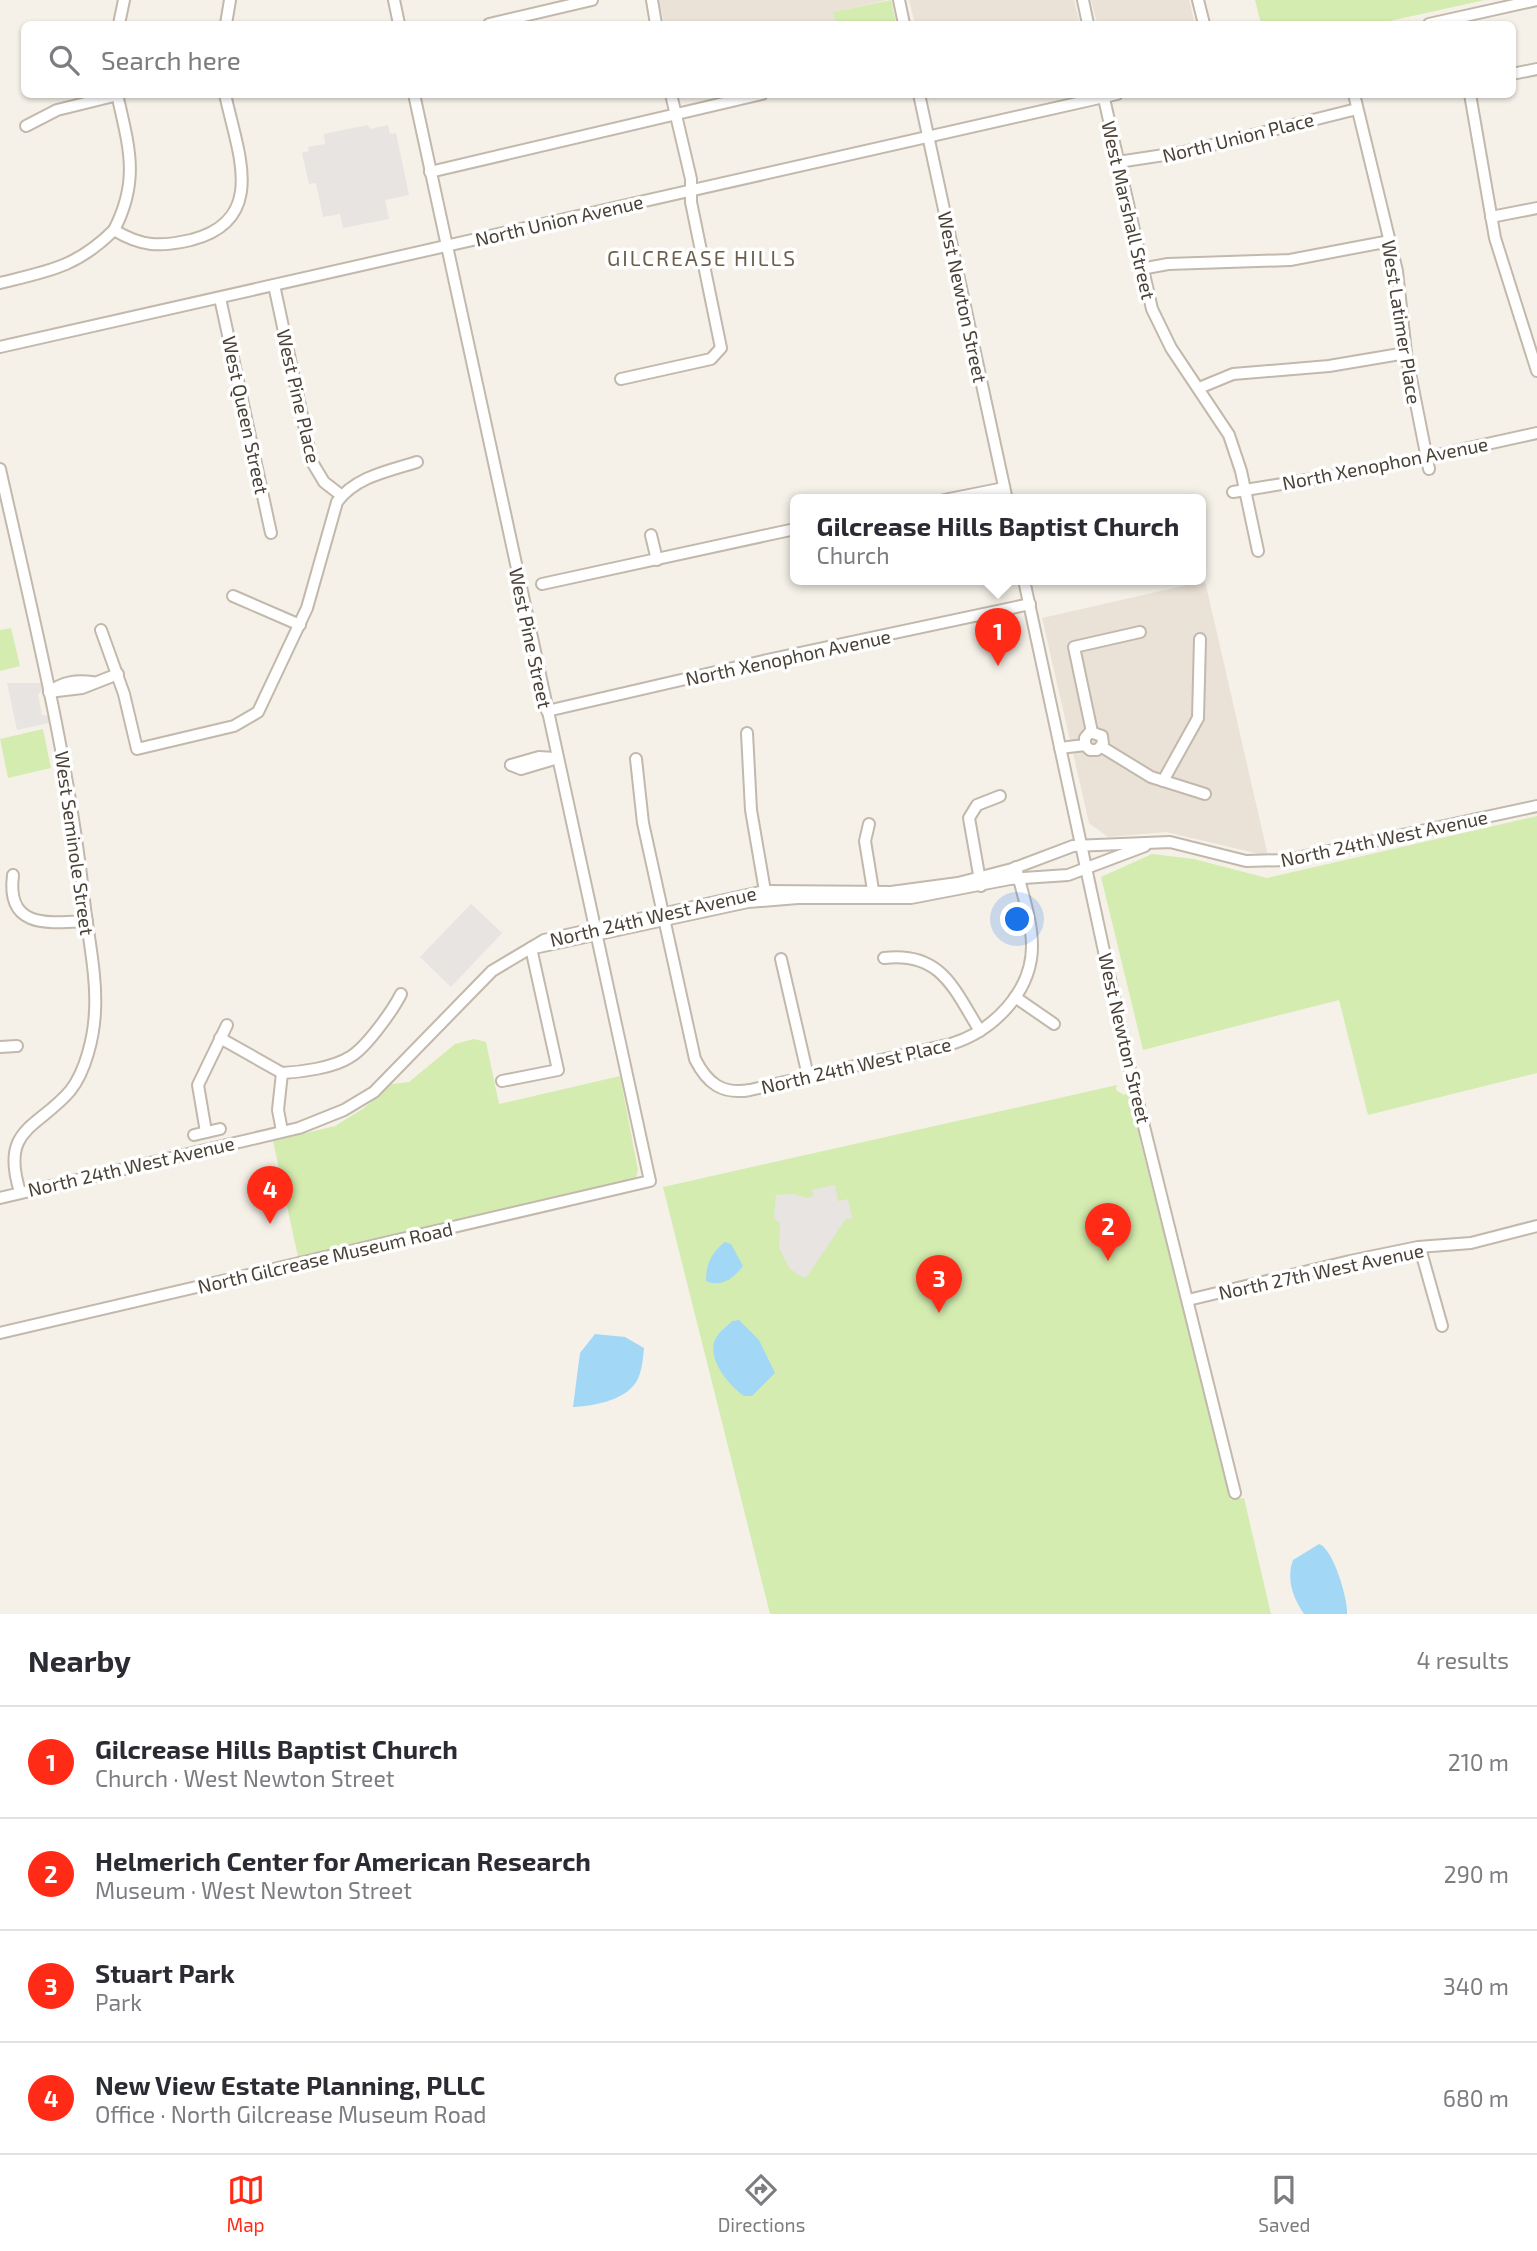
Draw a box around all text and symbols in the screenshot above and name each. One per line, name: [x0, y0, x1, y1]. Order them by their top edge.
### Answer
search box: [21, 21, 1516, 98]
icon: search: [45, 41, 83, 79]
text: Search here: [101, 44, 241, 75]
street label: North Union Place: [1160, 107, 1316, 167]
street label: West Marshall Street: [1097, 118, 1161, 302]
street label: North Union Avenue: [473, 189, 645, 251]
street label: West Newton Street: [934, 209, 992, 385]
street label: West Latimer Place: [1378, 238, 1426, 406]
district label: GILCREASE HILLS: [607, 245, 797, 270]
street label: West Pine Place: [272, 327, 326, 465]
street label: West Queen Street: [218, 334, 274, 496]
street label: North Xenophon Avenue: [1280, 432, 1490, 494]
popup: [790, 494, 1206, 585]
text: Gilcrease Hills Baptist Church: [817, 510, 1179, 541]
text: Church: [817, 541, 890, 569]
street label: West Pine Street: [505, 566, 557, 710]
pin: 1: [975, 608, 1021, 666]
street label: North Xenophon Avenue: [683, 624, 893, 690]
street label: West Seminole Street: [51, 749, 99, 937]
street label: North 24th West Avenue: [1278, 805, 1490, 871]
street label: North 24th West Avenue: [548, 881, 758, 951]
your location: [1000, 902, 1034, 936]
street label: West Newton Street: [1094, 950, 1156, 1126]
street label: North 24th West Place: [759, 1032, 953, 1098]
street label: North 24th West Avenue: [26, 1131, 236, 1201]
pin: 4: [247, 1166, 293, 1224]
pin: 2: [1085, 1203, 1131, 1261]
street label: North Gilcrease Museum Road: [195, 1216, 455, 1298]
street label: North 27th West Avenue: [1216, 1238, 1426, 1304]
pin: 3: [916, 1255, 962, 1313]
text: Nearby: [28, 1642, 131, 1678]
text: 4 results: [1417, 1646, 1509, 1674]
text: Gilcrease Hills Baptist Church: [95, 1733, 458, 1764]
text: 1: [46, 1748, 56, 1776]
text: 210 m: [1448, 1748, 1509, 1776]
text: Church · West Newton Street: [95, 1764, 395, 1792]
text: Helmerich Center for American Research: [95, 1845, 591, 1876]
text: 2: [44, 1860, 58, 1888]
text: 290 m: [1444, 1860, 1509, 1888]
text: Museum · West Newton Street: [95, 1876, 412, 1904]
text: Stuart Park: [95, 1957, 235, 1988]
text: 3: [44, 1972, 58, 2000]
text: 340 m: [1443, 1972, 1509, 2000]
text: Park: [95, 1988, 142, 2016]
text: New View Estate Planning, PLLC: [95, 2069, 485, 2100]
text: 4: [44, 2084, 58, 2112]
text: 680 m: [1443, 2084, 1509, 2112]
text: Office · North Gilcrease Museum Road: [95, 2100, 487, 2128]
tab: Map: [227, 2171, 265, 2236]
tab: Directions: [718, 2171, 805, 2236]
tab: Saved: [1258, 2171, 1310, 2236]

